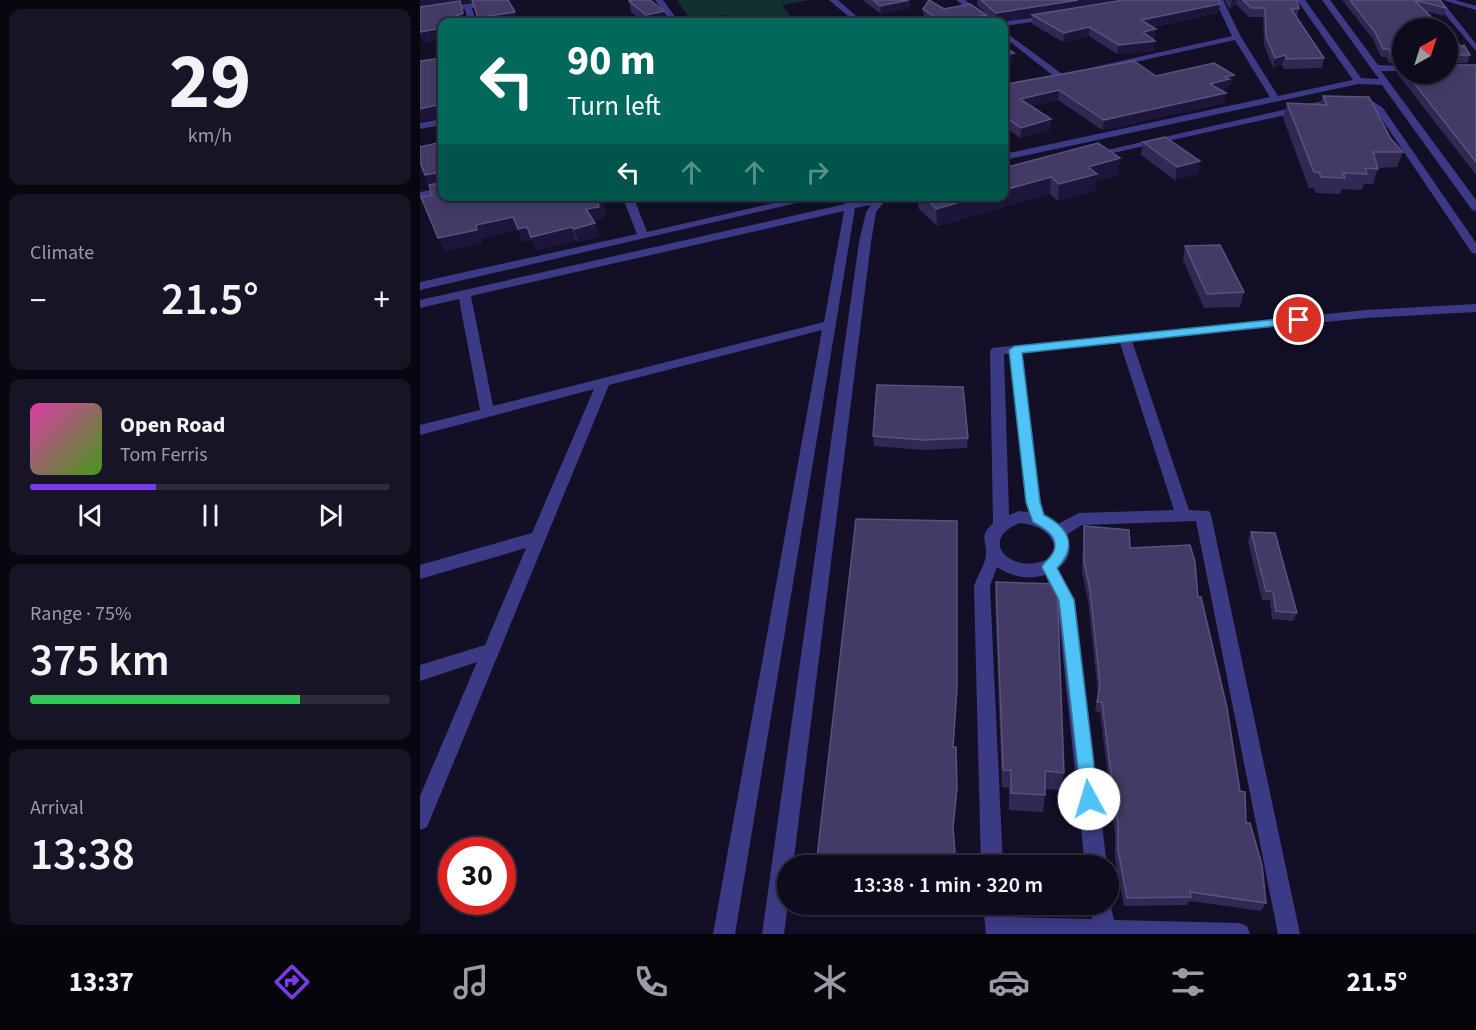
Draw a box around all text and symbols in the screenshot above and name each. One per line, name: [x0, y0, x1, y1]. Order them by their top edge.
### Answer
north arrow: [1392, 18, 1458, 84]
map controls: [1392, 18, 1458, 84]
text: 29: [169, 27, 251, 138]
text: 90 m: [567, 31, 656, 91]
icon: left: [468, 42, 546, 120]
text: Turn left: [567, 87, 661, 126]
text: km/h: [188, 122, 232, 150]
icon: left: [612, 156, 645, 189]
icon: ahead: [675, 156, 708, 189]
icon: ahead: [738, 156, 771, 189]
icon: right: [801, 156, 834, 189]
text: Climate: [30, 239, 94, 267]
text: 21.5°: [161, 268, 259, 332]
text: −: [30, 277, 46, 324]
text: +: [374, 277, 390, 324]
pin: [1273, 294, 1324, 345]
icon: arrive: [1282, 303, 1315, 336]
text: Open Road: [120, 409, 225, 441]
text: Tom Ferris: [120, 441, 208, 469]
icon: previous: [74, 499, 107, 532]
icon: pause: [194, 499, 227, 532]
icon: next: [314, 499, 347, 532]
text: Range · 75%: [30, 600, 131, 628]
text: 375 km: [30, 629, 170, 693]
position arrow: [1057, 767, 1121, 831]
text: Arrival: [30, 794, 84, 822]
text: 13:38: [30, 823, 135, 887]
speed limit sign: 30: [438, 837, 516, 915]
text: 13:38 · 1 min · 320 m: [853, 869, 1043, 901]
icon: directions: [271, 961, 313, 1003]
icon: music: [450, 961, 492, 1003]
icon: phone: [630, 961, 672, 1003]
icon: climate: [809, 961, 851, 1003]
icon: car: [988, 961, 1030, 1003]
icon: filters: [1167, 961, 1209, 1003]
text: 13:37: [69, 963, 134, 1002]
text: 21.5°: [1347, 963, 1407, 1002]

